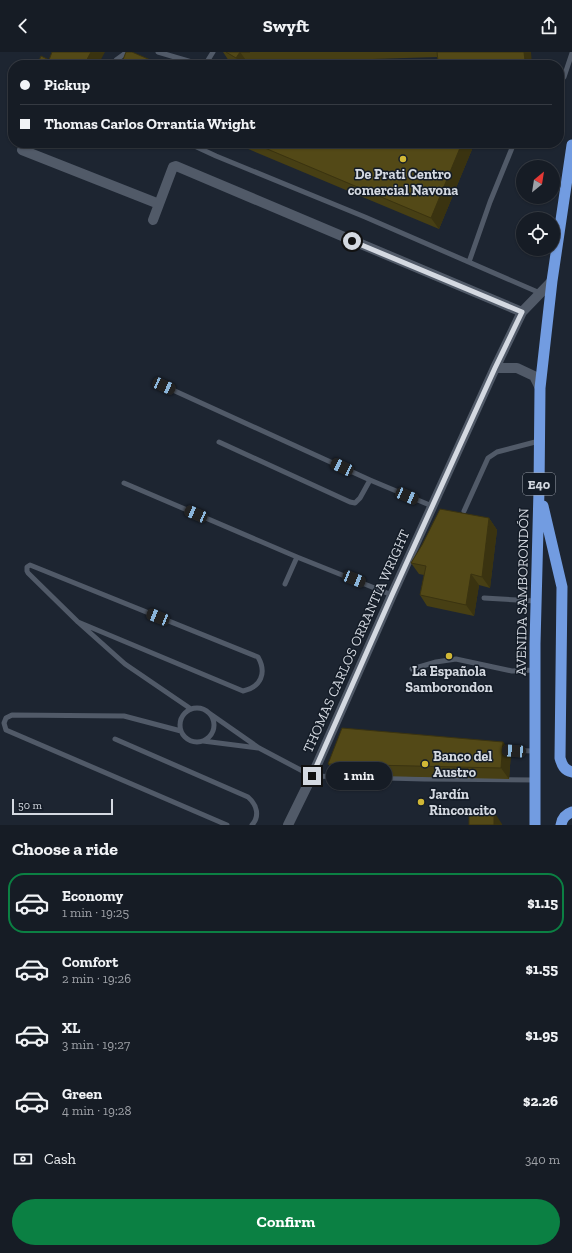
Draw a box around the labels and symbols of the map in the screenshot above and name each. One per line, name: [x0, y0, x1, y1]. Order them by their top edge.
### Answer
marker: De Prati Centro comercial Navona: [398, 154, 408, 164]
north arrow: [516, 160, 560, 204]
place label: De Prati Centro comercial Navona: [348, 166, 458, 199]
route start: [343, 232, 361, 250]
car: [151, 376, 177, 396]
car: [329, 456, 355, 478]
road number: E40: [523, 473, 555, 495]
car: [394, 486, 420, 506]
car: [183, 504, 209, 524]
street label: AVENIDA SAMBORONDÓN: [513, 508, 532, 676]
street label: THOMAS CARLOS ORRANTIA WRIGHT: [299, 527, 414, 755]
car: [341, 569, 367, 589]
car: [145, 607, 171, 627]
marker: La Española Samborondon: [444, 651, 454, 661]
place label: La Española Samborondon: [405, 663, 493, 696]
car: [502, 744, 526, 758]
place label: Banco del Austro: [433, 748, 492, 781]
marker: Banco del Austro: [420, 759, 430, 769]
callout: 1 min: [326, 762, 392, 790]
route end: [303, 767, 321, 785]
place label: Jardín Rinconcito: [429, 786, 497, 819]
scale bar: [12, 797, 113, 816]
marker: Jardín Rinconcito: [416, 797, 426, 807]

